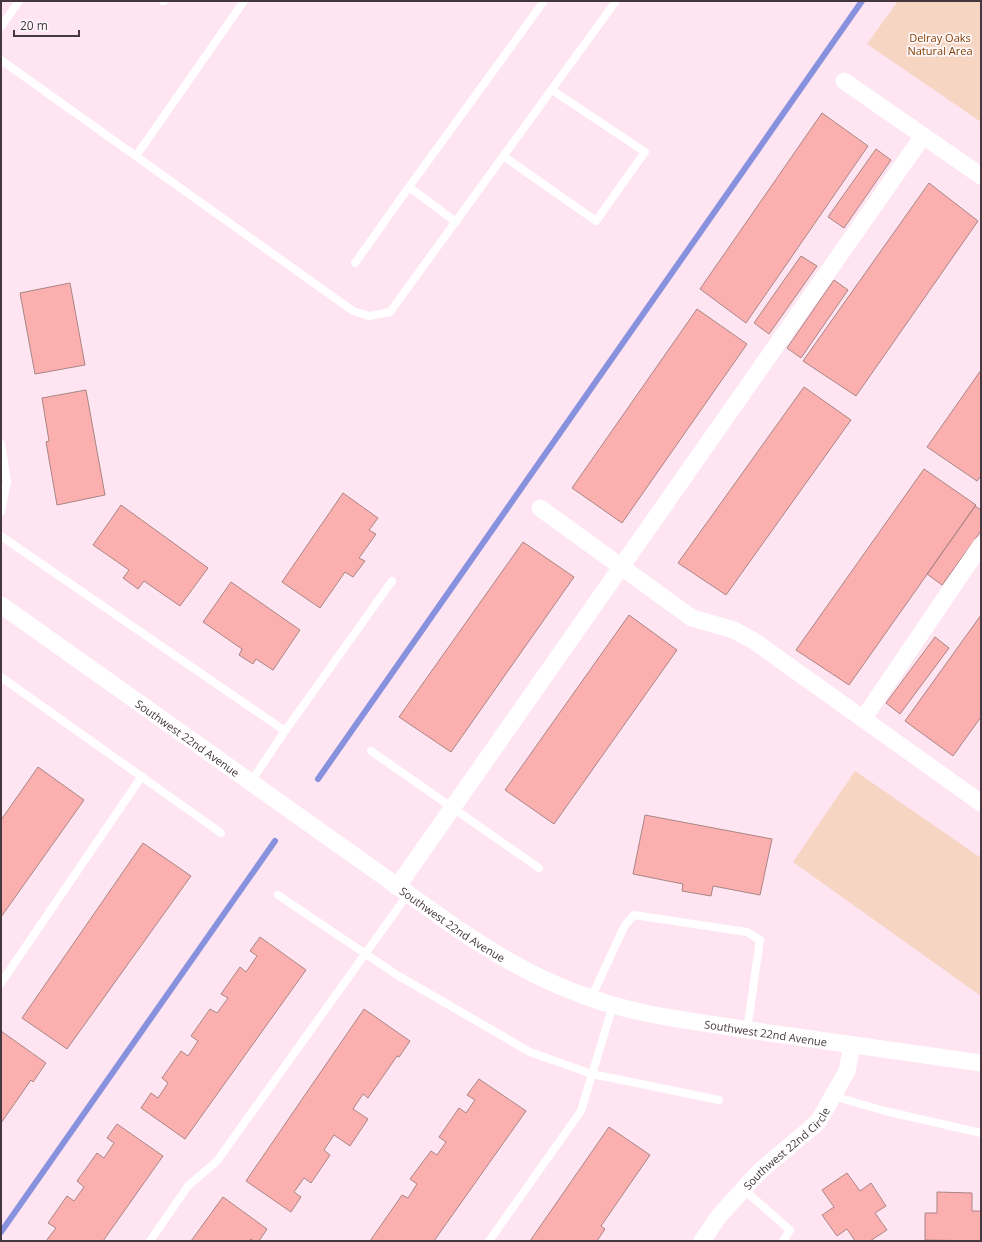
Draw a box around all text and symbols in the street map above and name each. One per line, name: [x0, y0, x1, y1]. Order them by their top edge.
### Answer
scale bar: [14, 12, 79, 38]
text: 20 m: [20, 17, 48, 34]
park label: Delray Oaks Natural Area: [907, 30, 973, 58]
street label: Southwest 22nd Avenue: [133, 695, 243, 780]
street label: Southwest 22nd Avenue: [397, 883, 508, 965]
street label: Southwest 22nd Avenue: [703, 1016, 828, 1049]
street label: Southwest 22nd Circle: [739, 1104, 832, 1192]

